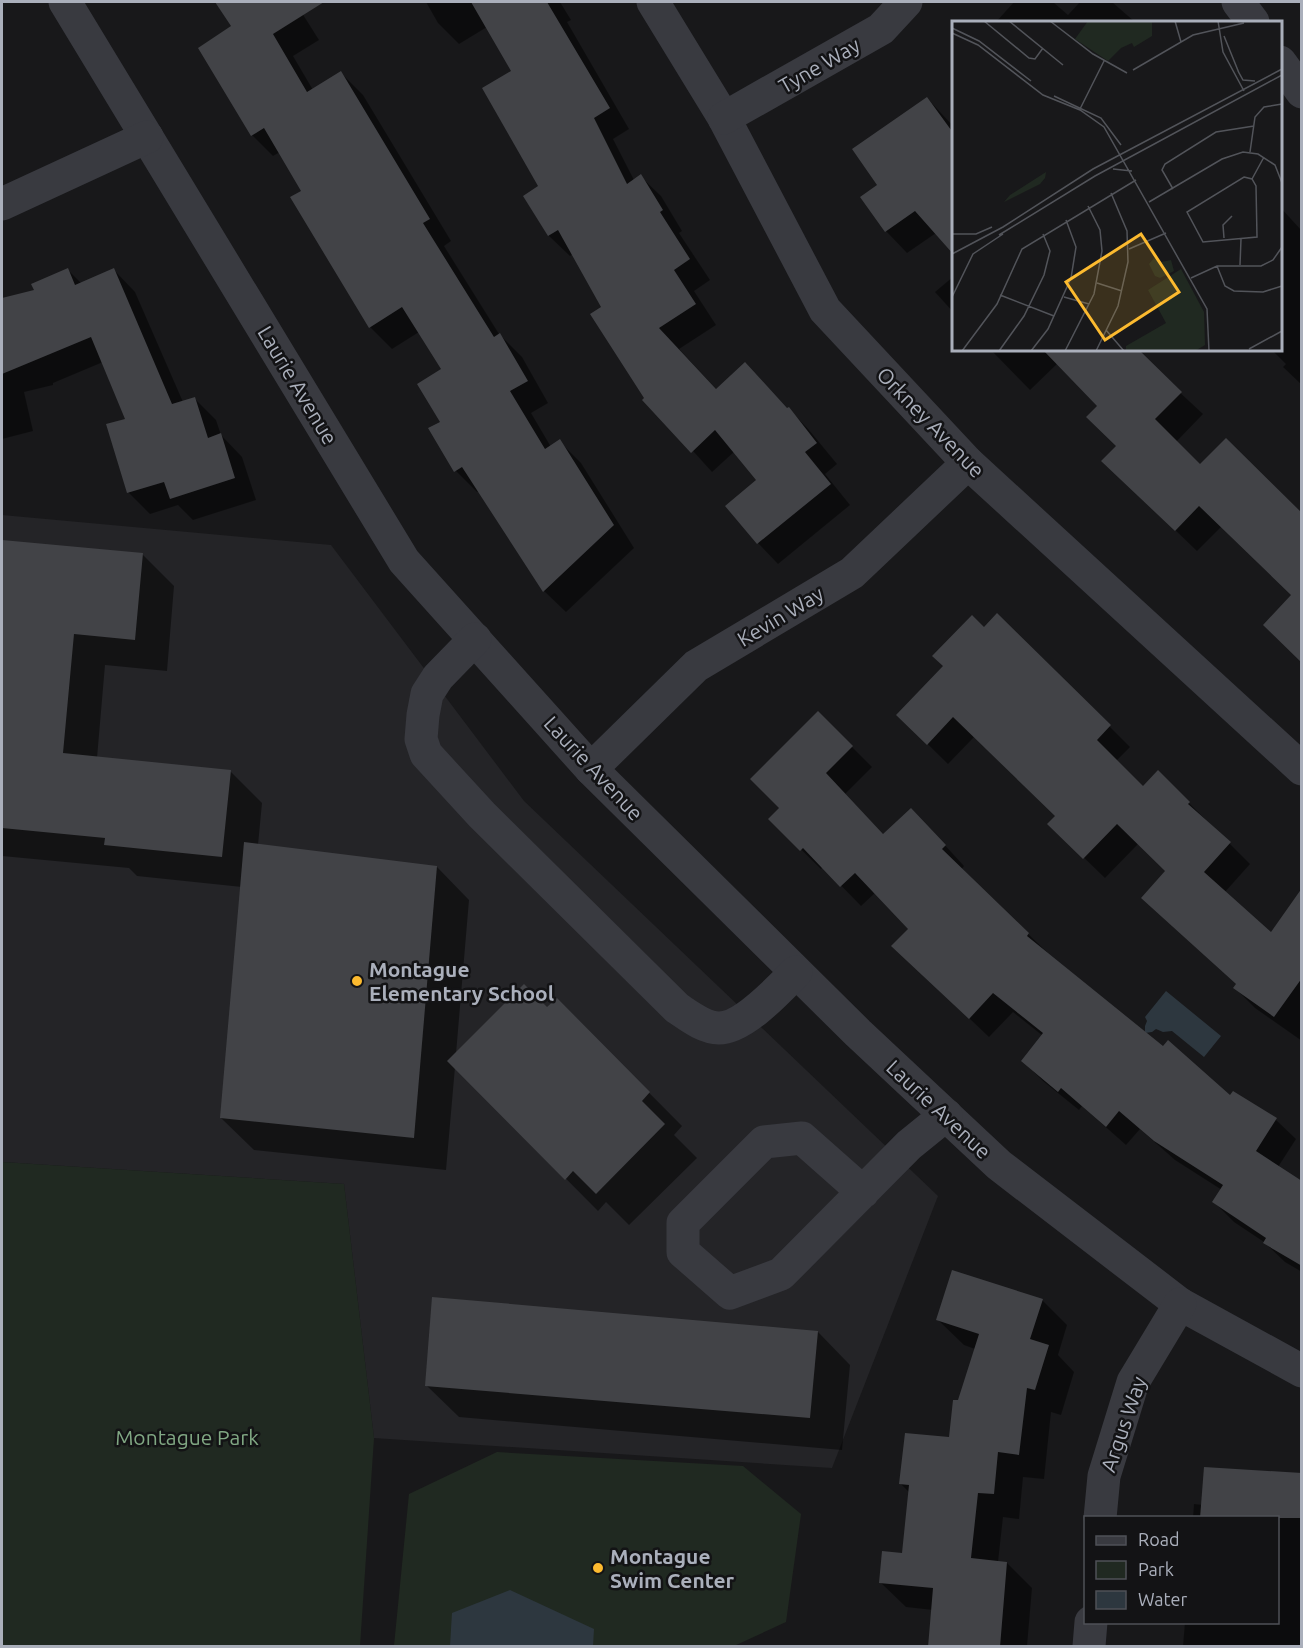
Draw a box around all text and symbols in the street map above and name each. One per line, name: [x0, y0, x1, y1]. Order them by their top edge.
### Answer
inset map: [952, 21, 1282, 351]
street label: Tyne Way: [774, 32, 864, 98]
street label: Laurie Avenue: [253, 322, 343, 448]
street label: Orkney Avenue: [872, 362, 990, 482]
street label: Kevin Way: [733, 581, 827, 651]
street label: Laurie Avenue: [540, 711, 648, 825]
place label: Montague Elementary School: [369, 957, 554, 1005]
marker: Montague Elementary School: [350, 974, 364, 988]
street label: Laurie Avenue: [882, 1055, 996, 1163]
street label: Argus Way: [1095, 1373, 1151, 1475]
park label: Montague Park: [115, 1425, 259, 1449]
legend: [1084, 1516, 1279, 1624]
text: Road: [1138, 1529, 1180, 1549]
place label: Montague Swim Center: [610, 1544, 734, 1592]
text: Park: [1138, 1559, 1174, 1579]
marker: Montague Swim Center: [591, 1561, 605, 1575]
text: Water: [1138, 1589, 1188, 1609]

